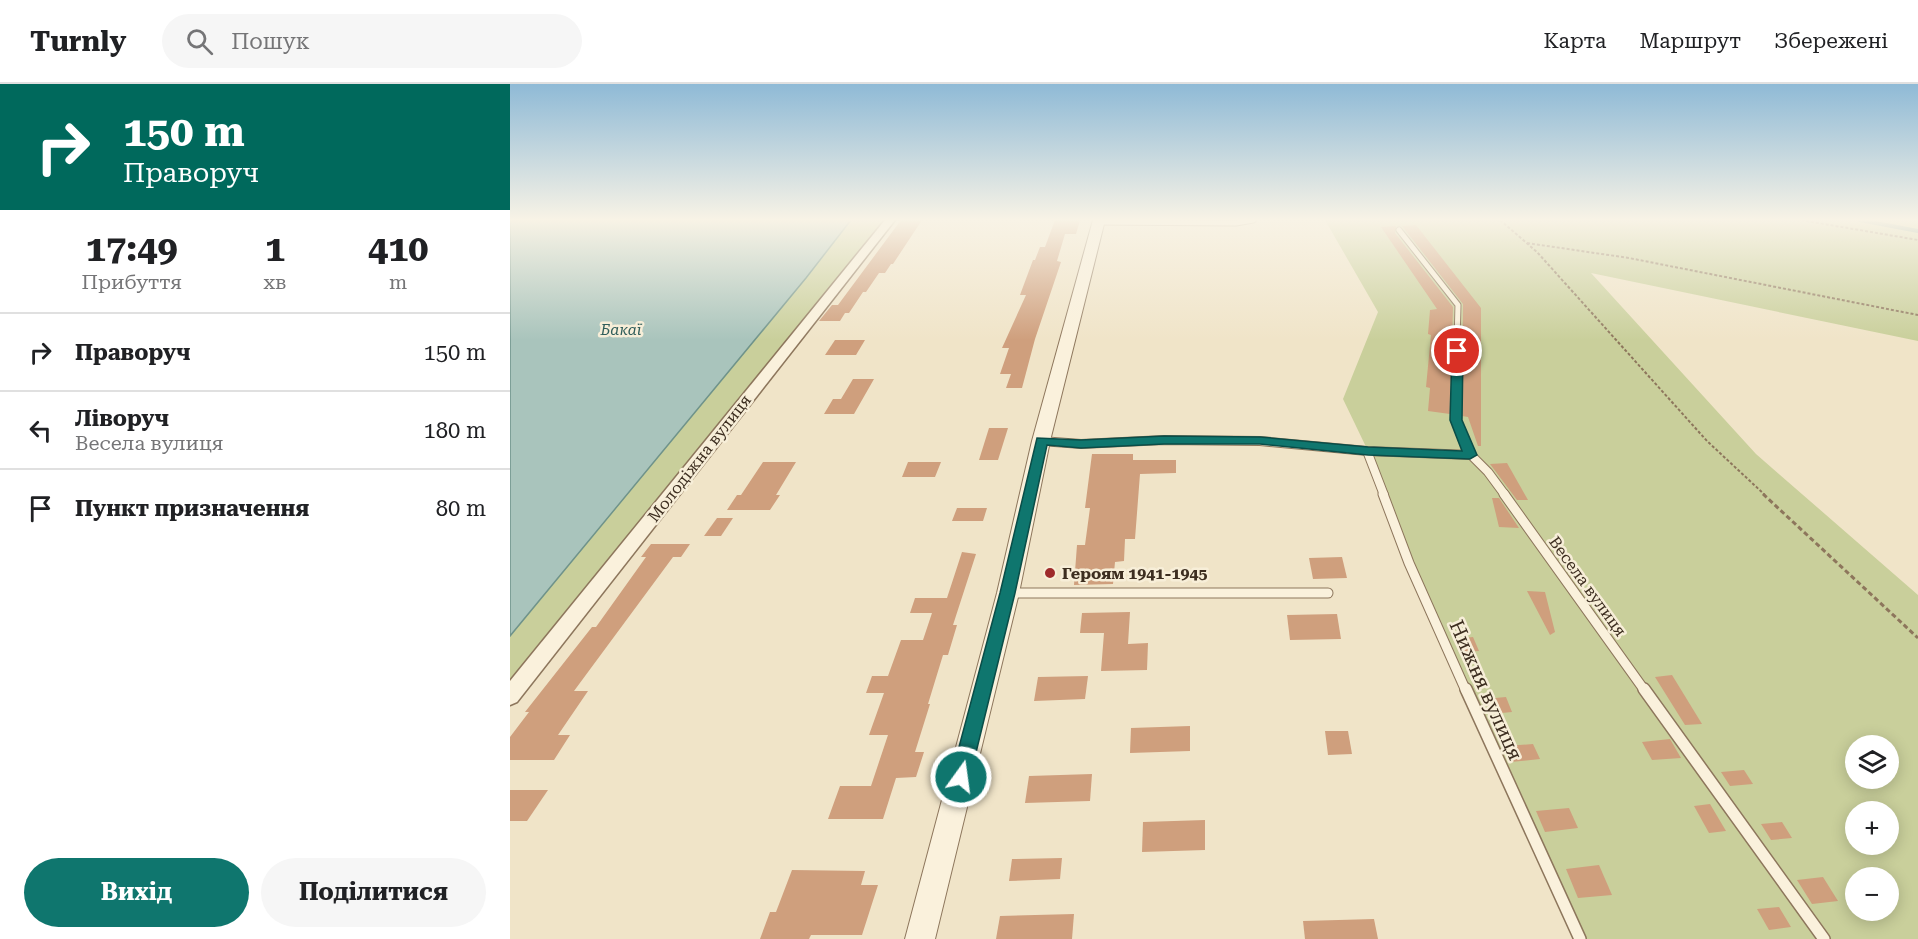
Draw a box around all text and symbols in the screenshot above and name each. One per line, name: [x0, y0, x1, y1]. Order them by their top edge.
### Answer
search box: [162, 14, 582, 68]
text: Turnly: [30, 25, 126, 58]
icon: search: [183, 25, 216, 58]
text: Пошук: [231, 29, 310, 54]
text: Карта: [1544, 29, 1606, 53]
text: Маршрут: [1639, 29, 1741, 53]
text: Збережені: [1774, 29, 1888, 53]
text: 150 m: [123, 107, 245, 156]
icon: right: [24, 108, 102, 186]
text: Праворуч: [123, 157, 259, 189]
text: 17:49: [86, 228, 178, 270]
text: 1: [265, 228, 285, 270]
text: 410: [368, 228, 428, 270]
text: Прибуття: [81, 270, 182, 294]
text: хв: [264, 270, 287, 294]
text: m: [389, 270, 407, 294]
water label: Бакаї: [600, 321, 643, 339]
pin: [1431, 325, 1482, 376]
icon: arrive: [1440, 334, 1473, 367]
icon: right: [24, 336, 57, 369]
text: Праворуч: [75, 340, 190, 365]
text: 150 m: [423, 340, 486, 365]
street label: Молодіжна вулиця: [644, 391, 755, 526]
text: Ліворуч: [75, 406, 169, 431]
icon: left: [24, 414, 57, 447]
text: 180 m: [423, 418, 486, 443]
text: Весела вулиця: [75, 431, 223, 455]
icon: arrive: [24, 492, 57, 525]
text: Пункт призначення: [75, 496, 309, 521]
text: 80 m: [436, 496, 486, 521]
street label: Весела вулиця: [1545, 533, 1630, 640]
place label: Героям 1941-1945: [1062, 564, 1207, 583]
marker: Героям 1941-1945: [1043, 566, 1057, 580]
street label: Нижня вулиця: [1444, 616, 1528, 764]
map controls: [1845, 735, 1899, 921]
button: layers: [1845, 735, 1899, 789]
position arrow: [929, 745, 993, 809]
button: +: [1845, 801, 1899, 855]
button: Вихід: [24, 858, 249, 927]
button: Поділитися: [261, 858, 486, 927]
button: −: [1845, 867, 1899, 921]

